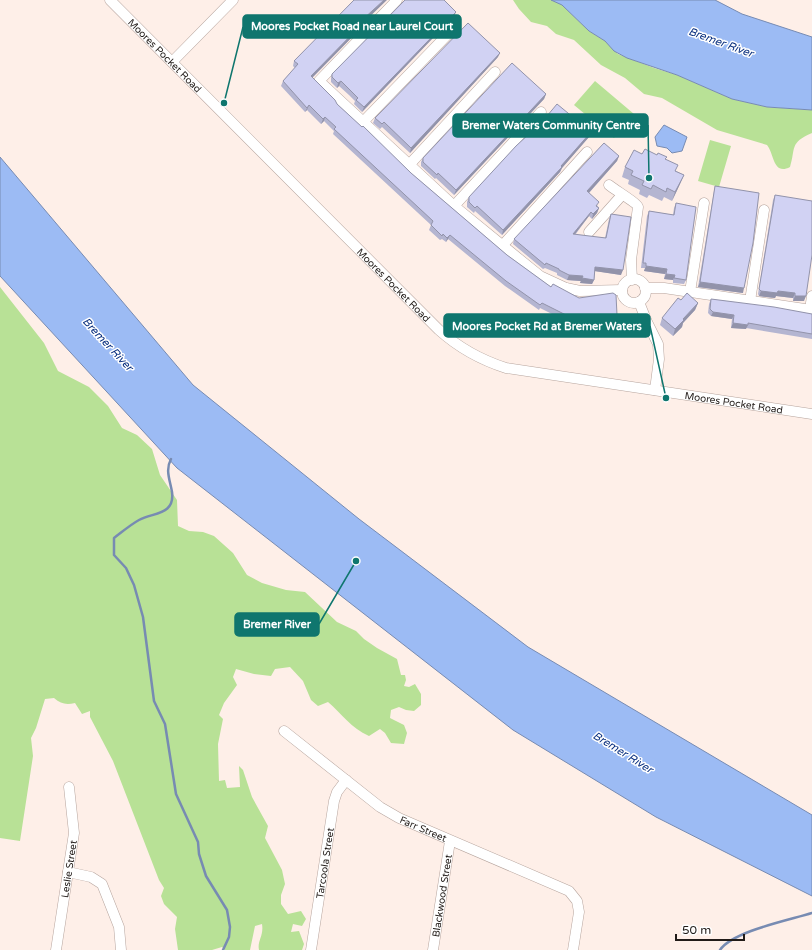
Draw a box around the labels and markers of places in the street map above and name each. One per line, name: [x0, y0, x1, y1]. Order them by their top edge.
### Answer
callout: Moores Pocket Road near Laurel Court: [243, 15, 461, 38]
callout: Bremer Waters Community Centre: [453, 114, 648, 137]
callout: Moores Pocket Rd at Bremer Waters: [444, 314, 650, 337]
callout: Bremer River: [235, 613, 319, 636]

